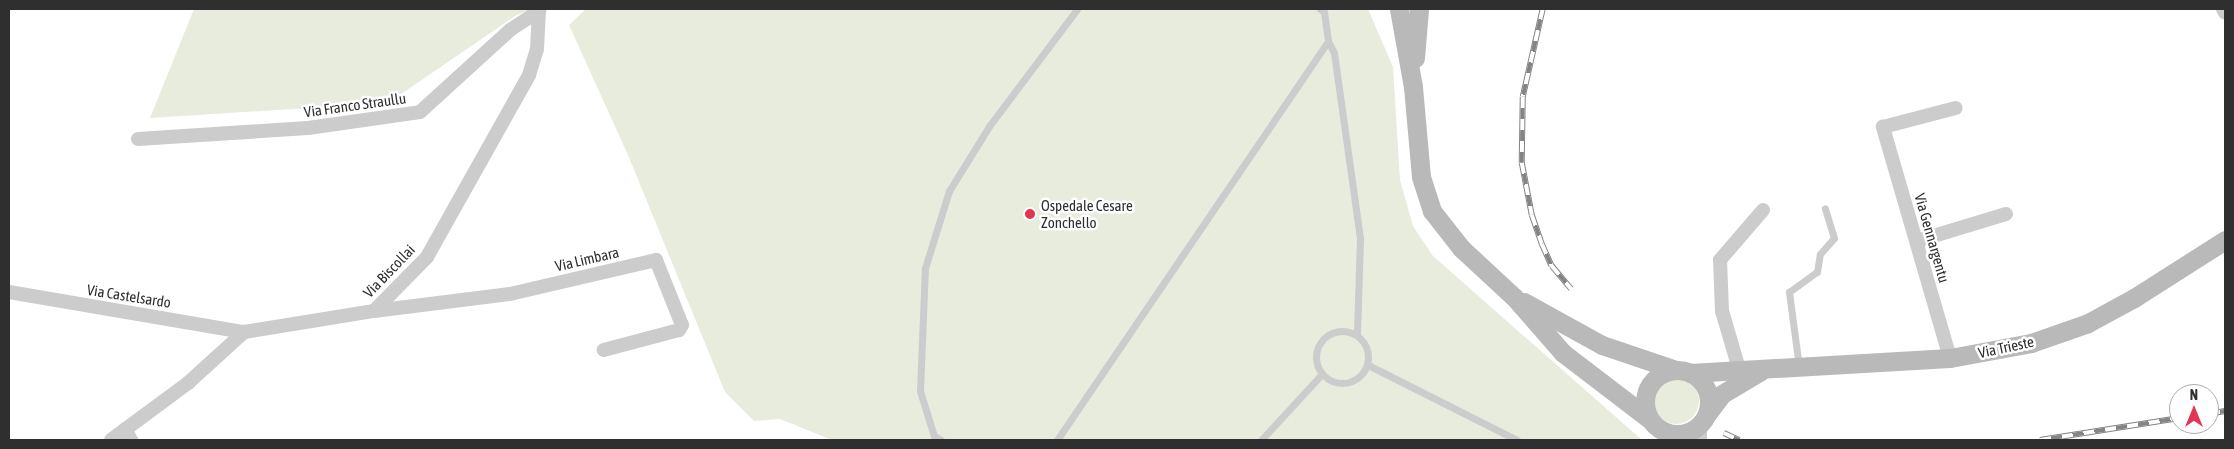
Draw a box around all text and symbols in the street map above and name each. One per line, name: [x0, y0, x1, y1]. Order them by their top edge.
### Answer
street label: Via Franco Straullu: [303, 89, 407, 121]
street label: Via Gennargentu: [1911, 191, 1953, 285]
place label: Ospedale Cesare Zonchello: [1041, 196, 1133, 231]
marker: Ospedale Cesare Zonchello: [1023, 207, 1037, 221]
street label: Via Biscollai: [359, 241, 419, 301]
street label: Via Limbara: [553, 243, 621, 275]
street label: Via Castelsardo: [86, 280, 172, 312]
street label: Via Trieste: [1977, 332, 2035, 362]
north arrow: [2169, 384, 2219, 434]
text: N: [2190, 387, 2198, 403]

